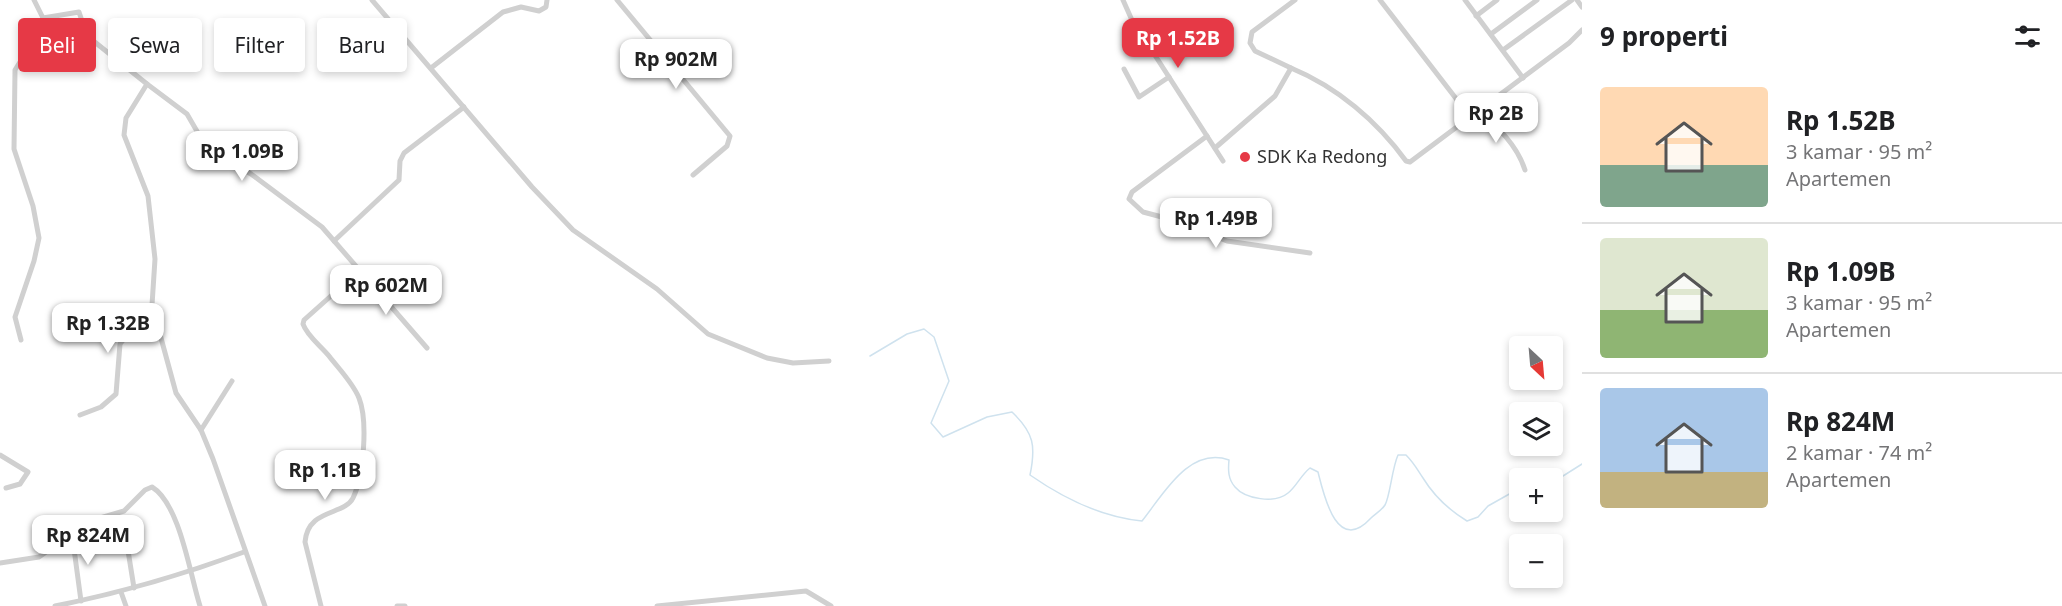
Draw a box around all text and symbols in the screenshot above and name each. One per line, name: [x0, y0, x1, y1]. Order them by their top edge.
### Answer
chip: Beli: [18, 18, 96, 72]
chip: Sewa: [108, 18, 202, 72]
chip: Filter: [214, 18, 305, 72]
chip: Baru: [317, 18, 407, 72]
pin: Rp 1.52B: [1116, 18, 1240, 69]
text: 9 properti: [1600, 18, 1728, 54]
icon: filters: [2011, 20, 2044, 53]
text: Rp 1.52B: [1136, 24, 1220, 51]
pin: Rp 902M: [621, 39, 731, 90]
text: Rp 902M: [634, 45, 718, 72]
pin: Rp 2B: [1454, 93, 1538, 144]
text: Rp 2B: [1468, 99, 1524, 126]
text: Rp 1.52B: [1786, 102, 1895, 138]
icon: home: [1648, 111, 1720, 183]
pin: Rp 1.09B: [180, 131, 304, 182]
text: Rp 1.09B: [200, 137, 284, 164]
text: 3 kamar · 95 m²: [1786, 138, 1932, 165]
place label: SDK Ka Redong: [1257, 144, 1387, 168]
marker: SDK Ka Redong: [1238, 150, 1252, 164]
text: Apartemen: [1786, 165, 1891, 192]
pin: Rp 1.49B: [1154, 198, 1278, 249]
text: Rp 1.49B: [1174, 204, 1258, 231]
text: Rp 1.09B: [1786, 253, 1895, 289]
icon: home: [1648, 262, 1720, 334]
pin: Rp 602M: [331, 265, 441, 316]
text: Rp 602M: [344, 271, 428, 298]
text: 3 kamar · 95 m²: [1786, 289, 1932, 316]
pin: Rp 1.32B: [46, 303, 170, 354]
text: Rp 1.32B: [66, 309, 150, 336]
text: Apartemen: [1786, 316, 1891, 343]
north arrow: [1509, 336, 1563, 390]
map controls: [1509, 336, 1563, 588]
button: layers: [1509, 402, 1563, 456]
text: Rp 824M: [1786, 403, 1895, 439]
icon: home: [1648, 412, 1720, 484]
text: 2 kamar · 74 m²: [1786, 439, 1932, 466]
pin: Rp 1.1B: [270, 450, 380, 501]
text: Rp 1.1B: [289, 456, 361, 483]
text: Apartemen: [1786, 466, 1891, 493]
button: +: [1509, 468, 1563, 522]
pin: Rp 824M: [33, 515, 143, 566]
text: Rp 824M: [46, 521, 130, 548]
button: −: [1509, 534, 1563, 588]

